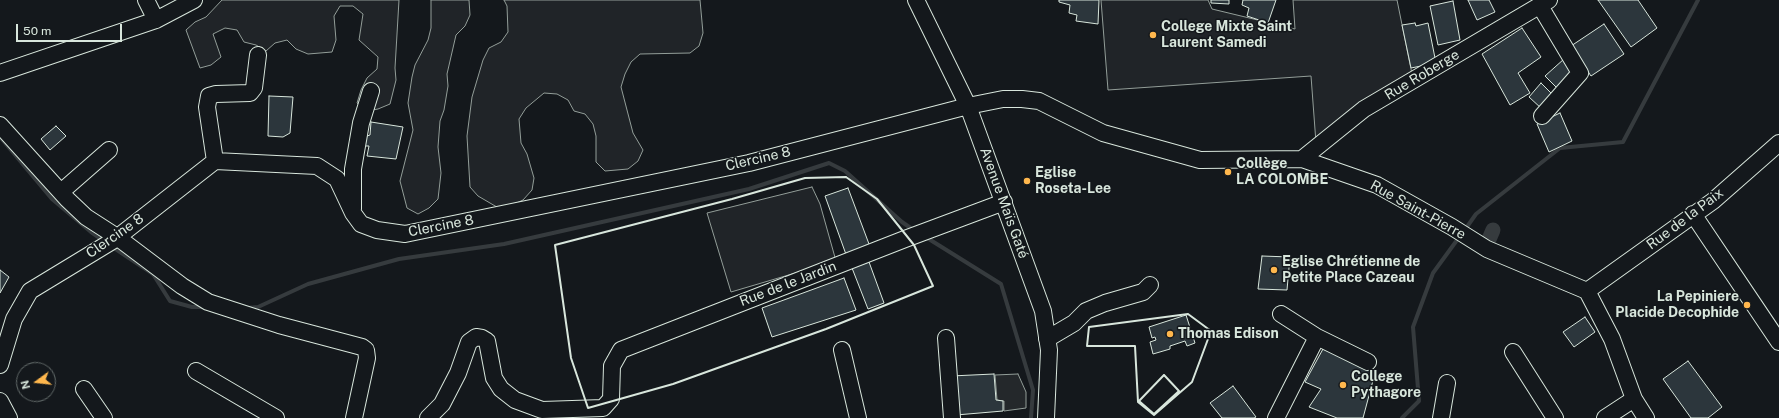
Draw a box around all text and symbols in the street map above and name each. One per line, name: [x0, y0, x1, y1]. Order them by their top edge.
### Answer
scale bar: [18, 16, 124, 42]
place label: College Mixte Saint Laurent Samedi: [1161, 19, 1292, 52]
text: 50 m: [23, 24, 51, 38]
marker: College Mixte Saint Laurent Samedi: [1148, 30, 1158, 40]
street label: Rue Roberge: [1382, 46, 1462, 104]
street label: Clercine 8: [724, 143, 792, 175]
street label: Avenue Maïs Gaté: [976, 145, 1032, 261]
place label: Collège LA COLOMBE: [1236, 156, 1328, 188]
place label: Eglise Roseta-Lee: [1035, 165, 1111, 198]
marker: Collège LA COLOMBE: [1223, 167, 1233, 177]
marker: Eglise Roseta-Lee: [1022, 176, 1032, 186]
street label: Rue Saint-Pierre: [1367, 177, 1469, 243]
street label: Rue de la Paix: [1643, 185, 1727, 253]
street label: Clercine 8: [83, 210, 147, 262]
street label: Clercine 8: [407, 211, 475, 241]
place label: Eglise Chrétienne de Petite Place Cazeau: [1282, 254, 1420, 286]
street label: Rue de le Jardin: [737, 258, 839, 310]
marker: Eglise Chrétienne de Petite Place Cazeau: [1269, 265, 1279, 275]
place label: La Pepiniere Placide Decophide: [1615, 289, 1739, 322]
marker: La Pepiniere Placide Decophide: [1742, 300, 1752, 310]
place label: Thomas Edison: [1178, 326, 1279, 342]
marker: Thomas Edison: [1165, 329, 1175, 339]
north arrow: [16, 362, 56, 402]
place label: College Pythagore: [1351, 369, 1421, 402]
text: N: [18, 379, 32, 391]
marker: College Pythagore: [1338, 380, 1348, 390]

